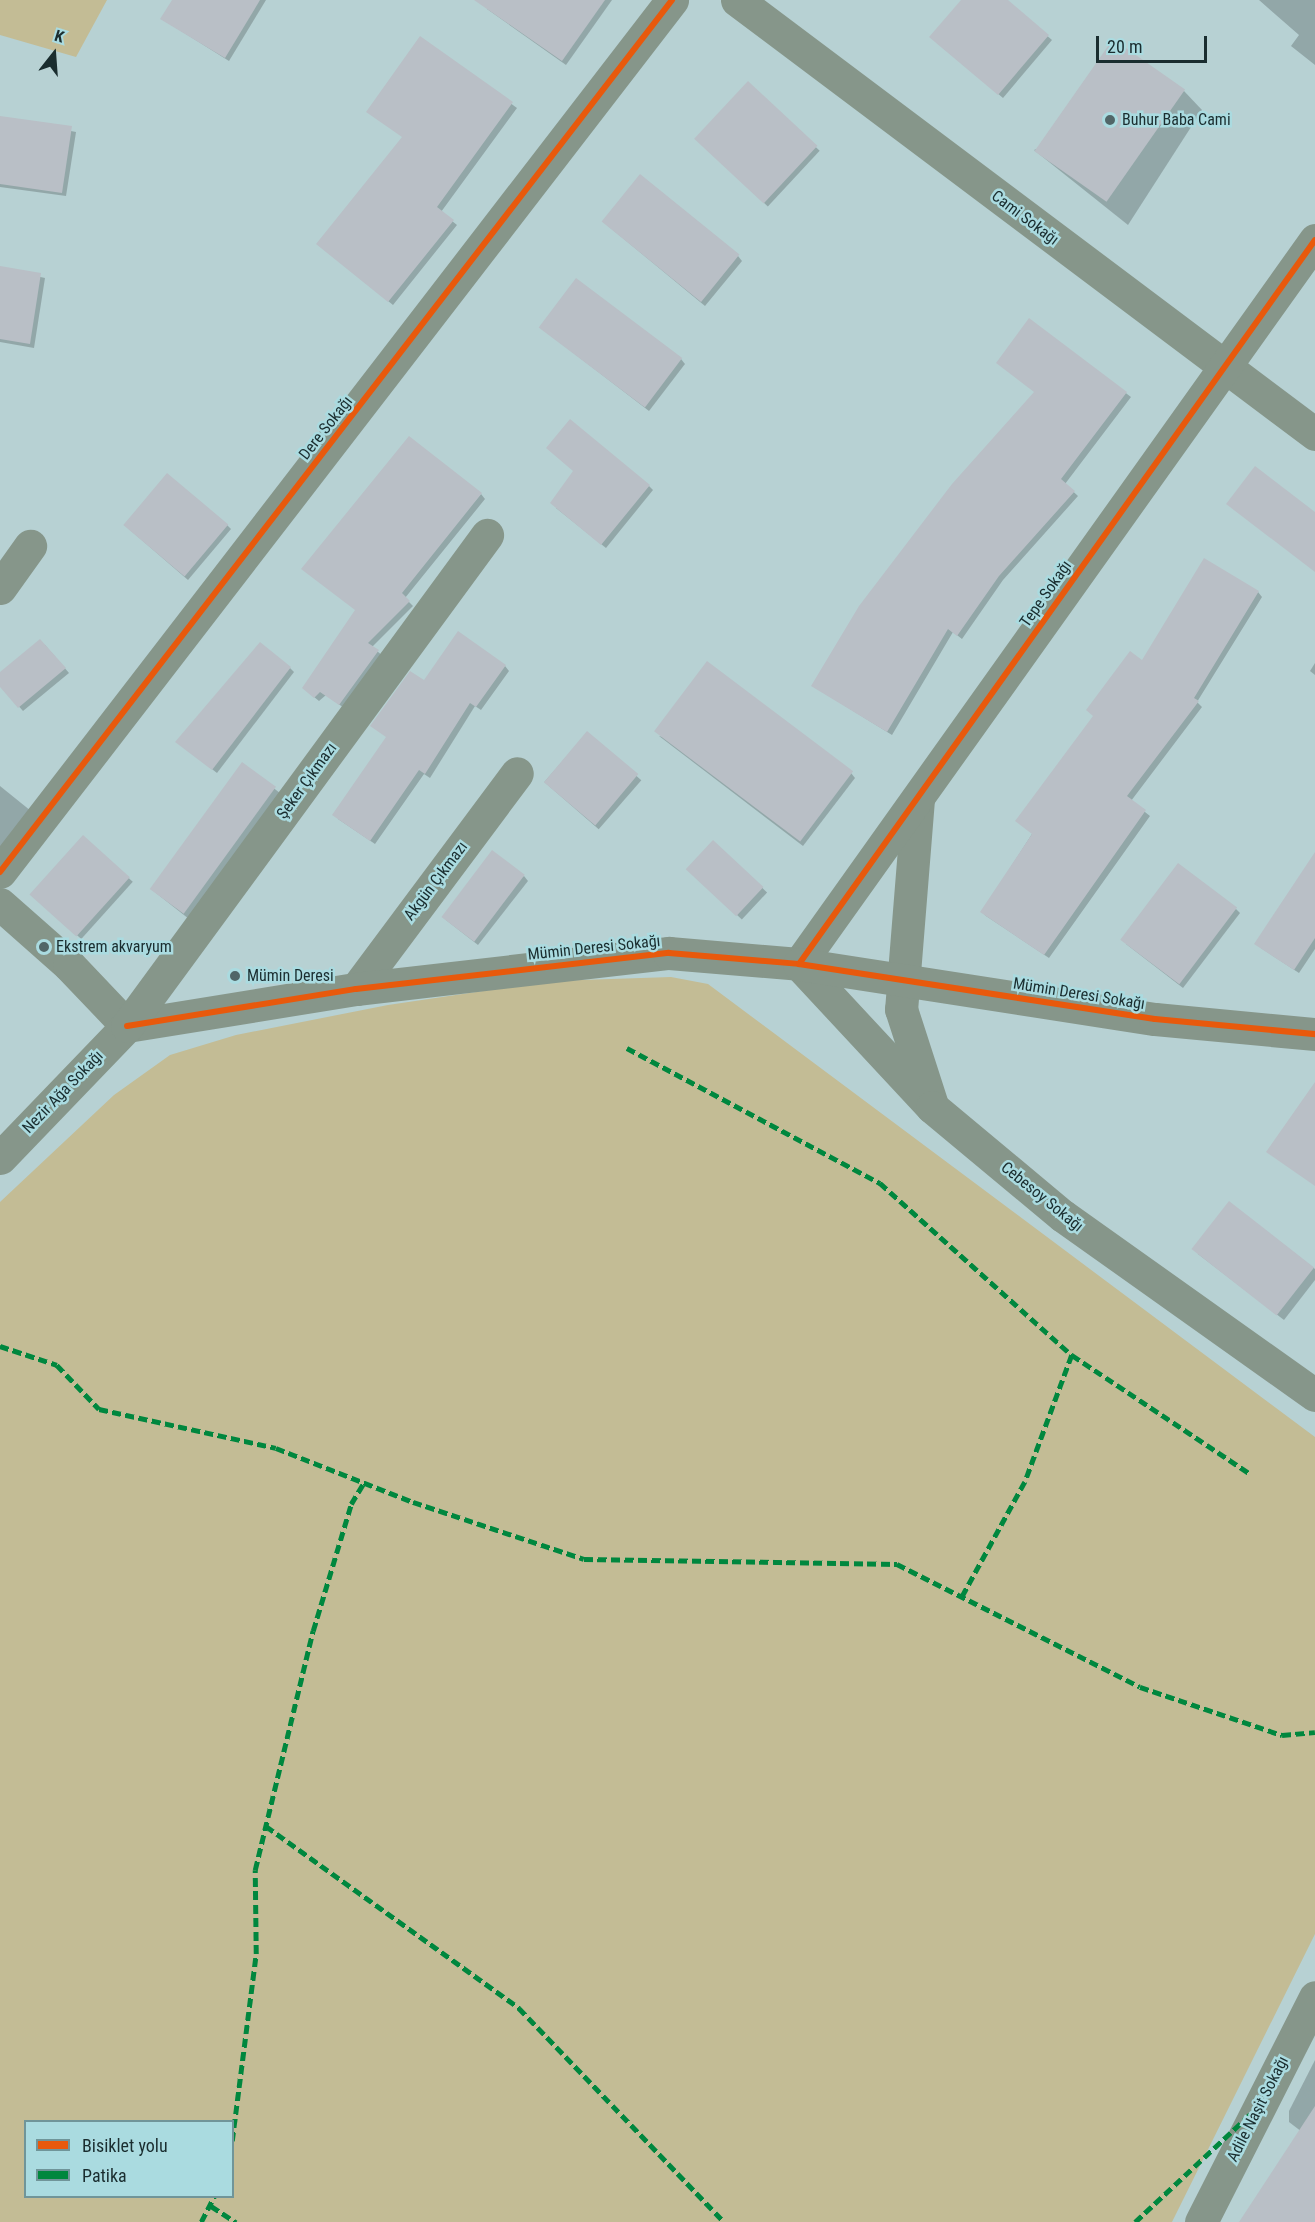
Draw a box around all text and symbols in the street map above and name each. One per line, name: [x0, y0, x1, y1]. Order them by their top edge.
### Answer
north arrow: [24, 24, 84, 84]
scale bar: [1099, 24, 1210, 62]
text: K: [52, 26, 66, 47]
text: 20 m: [1107, 36, 1142, 57]
place label: Buhur Baba Cami: [1122, 110, 1231, 130]
marker: Buhur Baba Cami: [1103, 113, 1117, 127]
street label: Cami Sokağı: [988, 187, 1062, 249]
street label: Dere Sokağı: [295, 392, 357, 464]
street label: Tepe Sokağı: [1016, 557, 1076, 631]
street label: Şeker Çıkmazı: [273, 739, 341, 823]
street label: Akgün Çıkmazı: [400, 838, 472, 924]
street label: Mümin Deresi Sokağı: [527, 931, 661, 965]
place label: Ekstrem akvaryum: [56, 937, 172, 957]
marker: Ekstrem akvaryum: [37, 940, 51, 954]
place label: Mümin Deresi: [247, 966, 334, 986]
marker: Mümin Deresi: [228, 969, 242, 983]
street label: Mümin Deresi Sokağı: [1012, 974, 1146, 1014]
street label: Nezir Ağa Sokağı: [19, 1046, 107, 1138]
street label: Cebesoy Sokağı: [997, 1158, 1087, 1236]
street label: Adile Naşit Sokağı: [1223, 2053, 1293, 2165]
legend: [24, 2120, 234, 2198]
text: Bisiklet yolu: [82, 2135, 168, 2156]
text: Patika: [82, 2165, 127, 2186]

